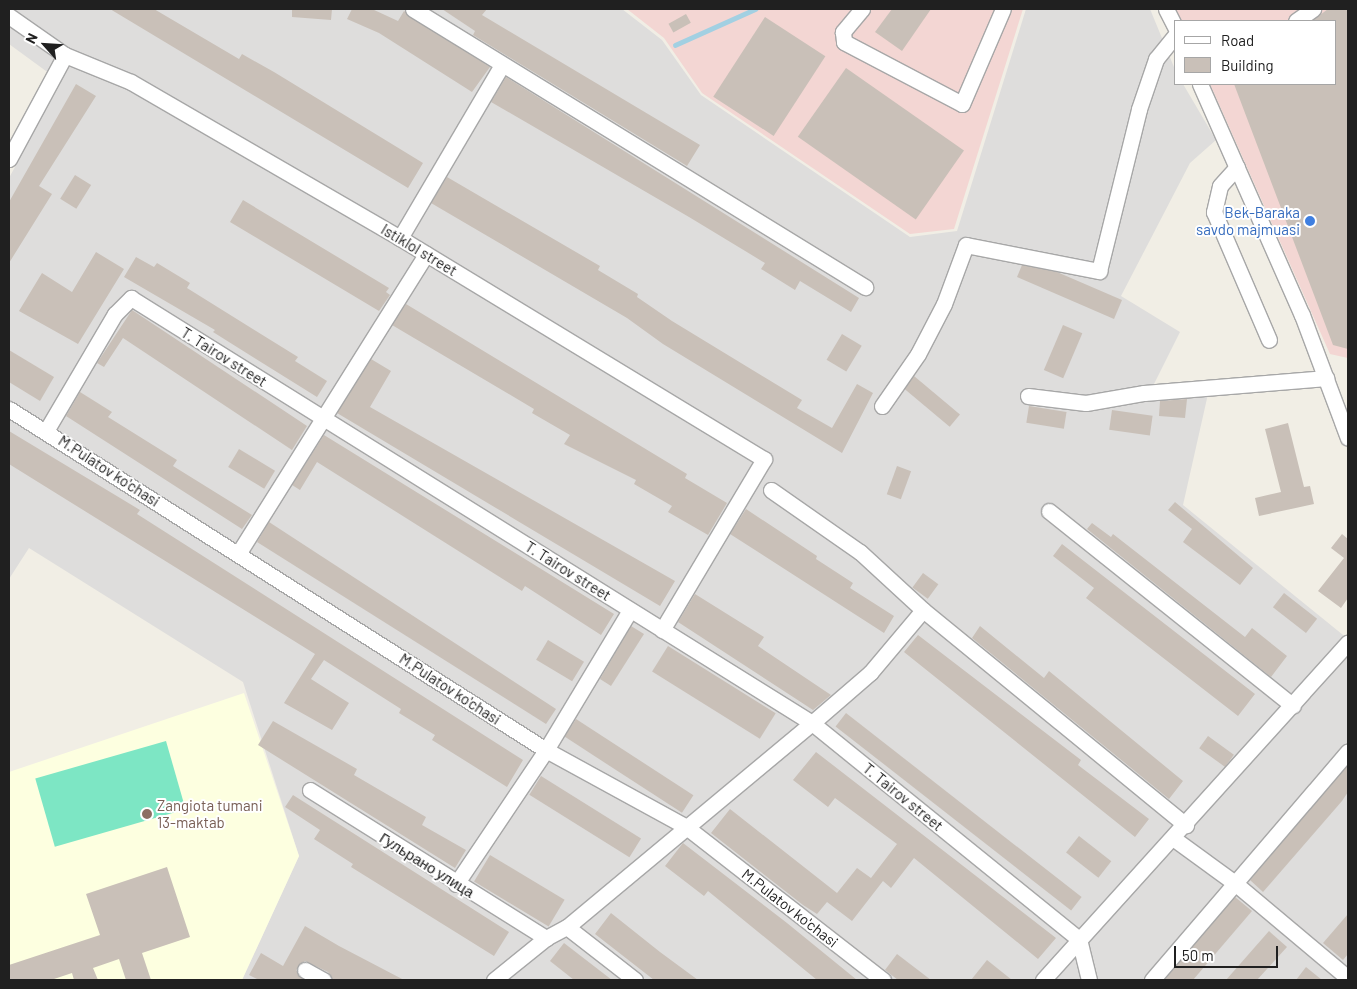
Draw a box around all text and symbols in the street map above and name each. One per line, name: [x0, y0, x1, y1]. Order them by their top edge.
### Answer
north arrow: [20, 20, 70, 70]
legend: [1174, 20, 1337, 85]
text: N: [21, 30, 41, 46]
text: Road: [1221, 31, 1254, 49]
text: Building: [1221, 56, 1274, 74]
place label: Bek-Baraka savdo majmuasi: [1196, 203, 1300, 238]
marker: Bek-Baraka savdo majmuasi: [1304, 215, 1316, 227]
street label: Istiklol street: [378, 220, 460, 280]
street label: T. Tairov street: [178, 323, 270, 391]
street label: M.Pulatov ko'chasi: [55, 432, 163, 510]
street label: T. Tairov street: [522, 537, 614, 605]
street label: M.Pulatov ko'chasi: [396, 650, 504, 728]
street label: T. Tairov street: [859, 759, 947, 835]
place label: Zangiota tumani 13-maktab: [157, 796, 263, 831]
marker: Zangiota tumani 13-maktab: [141, 808, 153, 820]
street label: Гульрано улица: [376, 829, 478, 901]
street label: M.Pulatov ko'chasi: [738, 865, 842, 951]
scale bar: [1177, 936, 1281, 968]
text: 50 m: [1182, 946, 1214, 964]

